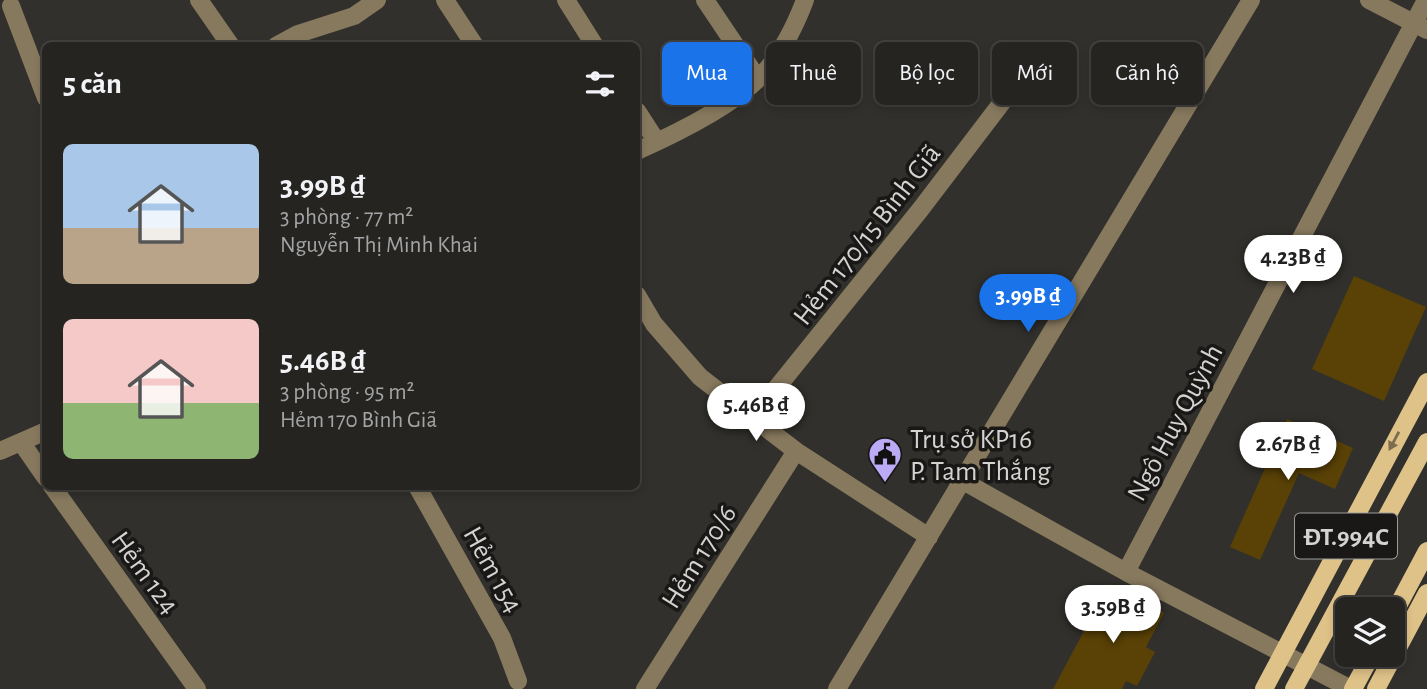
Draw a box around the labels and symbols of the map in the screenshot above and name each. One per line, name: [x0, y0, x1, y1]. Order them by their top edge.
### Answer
street label: Hẻm 170/15 Bình Giã: [789, 140, 947, 331]
pin: 4.23B ₫: [1228, 236, 1358, 295]
pin: 3.99B ₫: [963, 274, 1093, 334]
street label: Ngô Huy Quỳnh: [1123, 340, 1229, 506]
pin: 5.46B ₫: [691, 384, 821, 443]
pin: 2.67B ₫: [1223, 422, 1353, 482]
place label: Trụ sở KP16 P. Tam Thắng: [910, 426, 1051, 486]
one-way arrow: [1388, 431, 1399, 451]
public building icon: Trụ sở KP16 P. Tam Thắng: [866, 435, 904, 484]
street label: Hẻm 170/6: [657, 501, 742, 614]
road number: ĐT.994C: [1295, 514, 1397, 558]
street label: Hẻm 154: [457, 522, 527, 618]
street label: Hẻm 124: [105, 527, 183, 620]
pin: 3.59B ₫: [1048, 586, 1178, 645]

